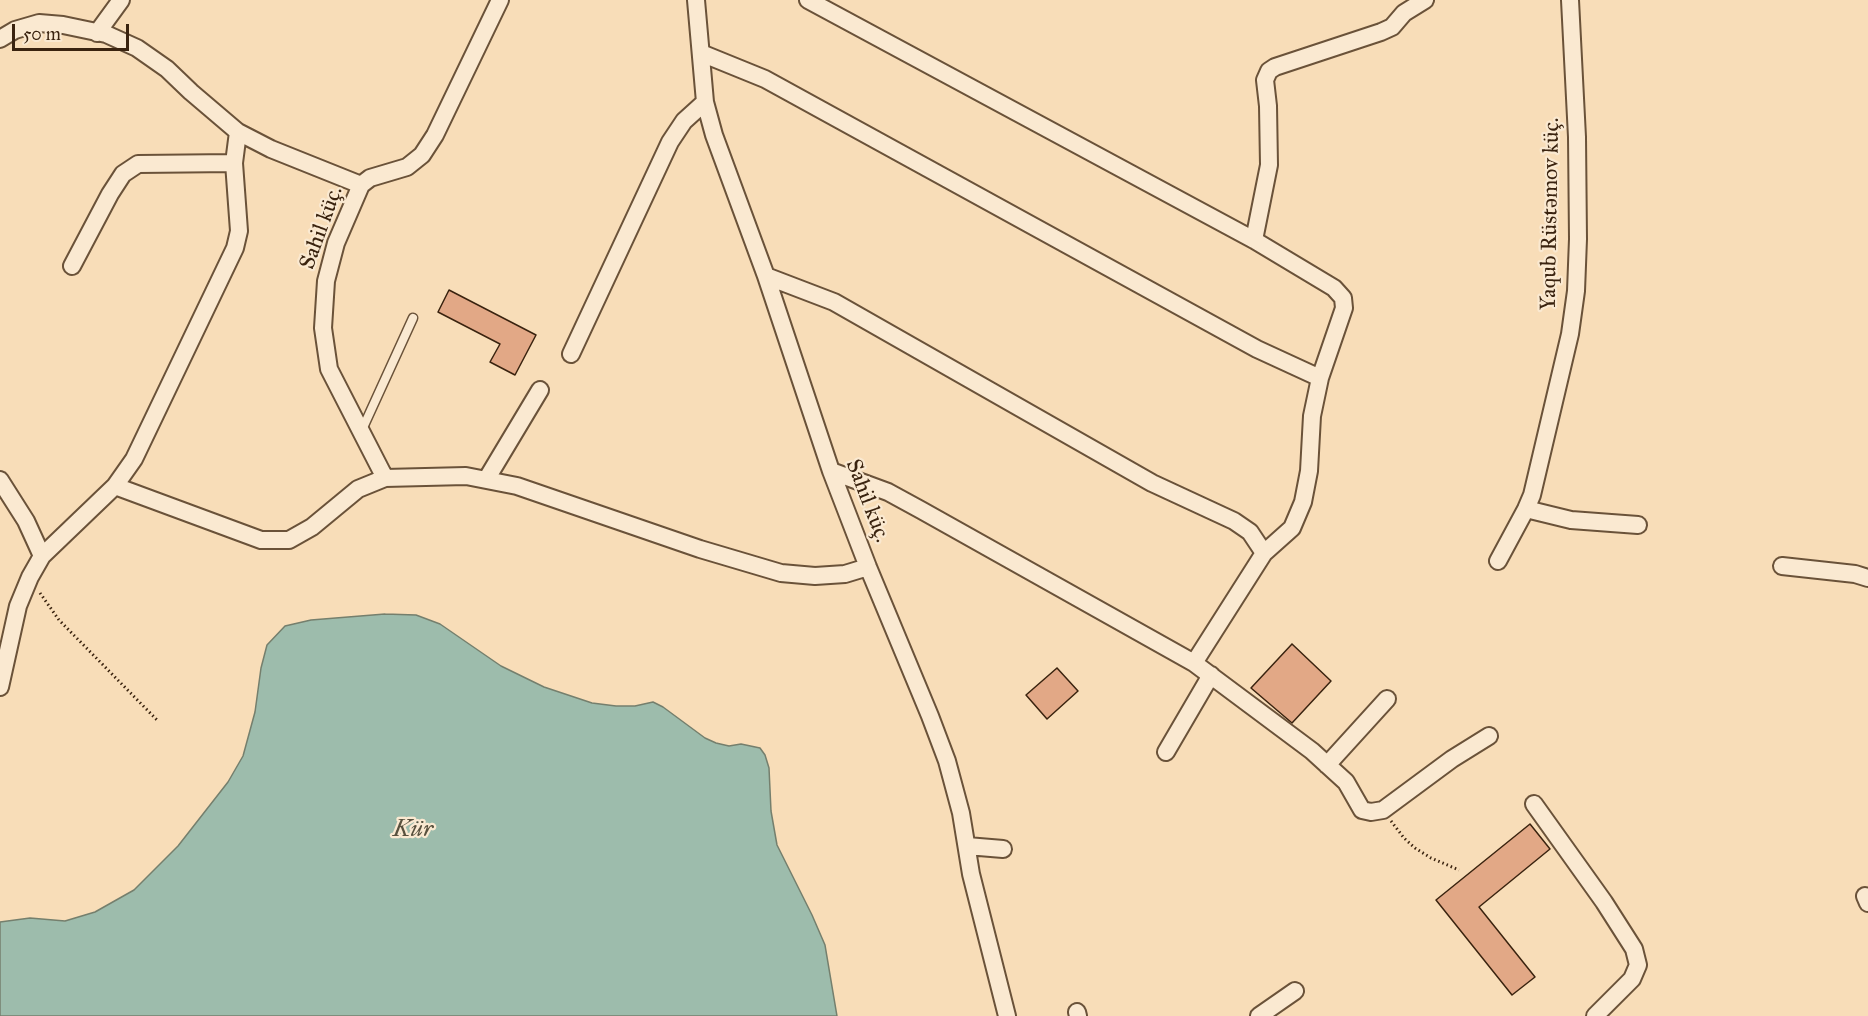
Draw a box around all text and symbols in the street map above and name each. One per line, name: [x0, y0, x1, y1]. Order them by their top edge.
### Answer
scale bar: [15, 12, 132, 50]
text: 50 m: [23, 23, 61, 45]
street label: Yaqub Rüstəmov küç.: [1536, 117, 1566, 311]
street label: Sahil küç.: [295, 183, 349, 273]
street label: Sahil küç.: [839, 456, 895, 546]
water label: Kür: [393, 816, 433, 844]

